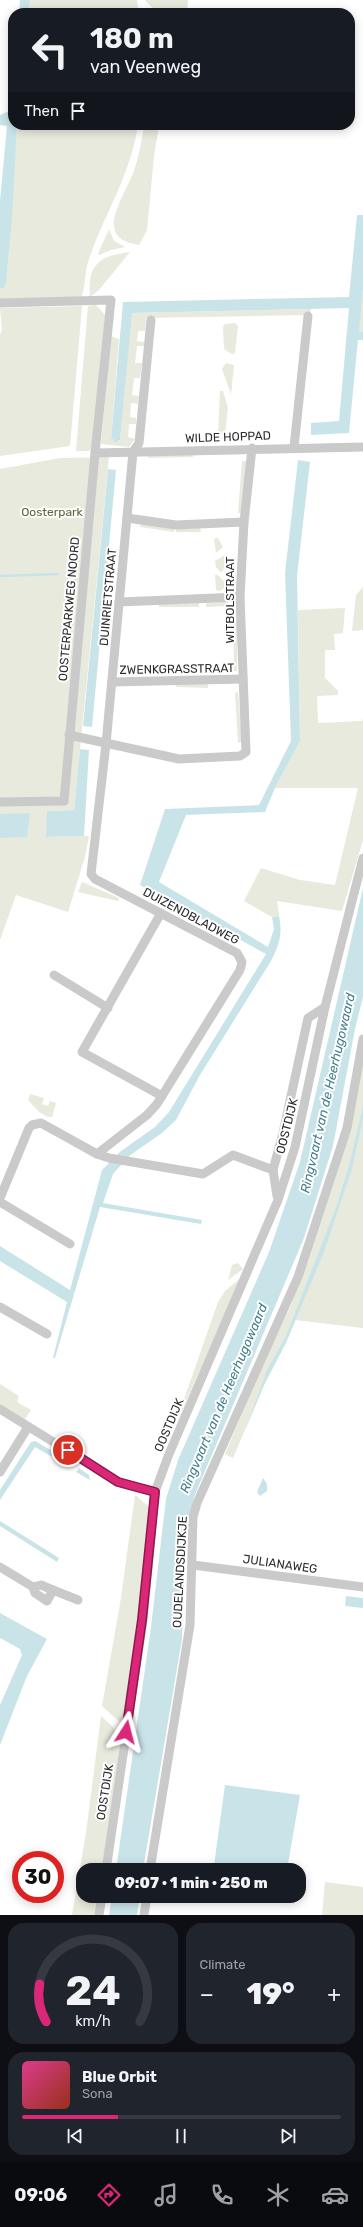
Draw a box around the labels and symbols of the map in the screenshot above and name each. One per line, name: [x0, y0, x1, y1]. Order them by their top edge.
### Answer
street label: WILDE HOPPAD: [185, 429, 271, 445]
park label: Oosterpark: [21, 505, 84, 519]
street label: OOSTERPARKWEG NOORD: [56, 536, 82, 682]
street label: DUINRIETSTRAAT: [97, 548, 119, 646]
street label: WITBOLSTRAAT: [223, 556, 237, 644]
street label: ZWENKGRASSTRAAT: [119, 661, 235, 677]
street label: DUIZENDBLADWEG: [140, 885, 242, 947]
water label: Ringvaart van de Heerhugowaard: [297, 992, 359, 1195]
street label: OOSTDIJK: [273, 1096, 301, 1155]
water label: Ringvaart van de Heerhugowaard: [177, 1301, 271, 1496]
street label: OOSTDIJK: [151, 1395, 187, 1454]
pin: [51, 1433, 85, 1467]
street label: OUDELANDSDIJKJE: [170, 1516, 190, 1628]
street label: JULIANAWEG: [242, 1552, 318, 1576]
position arrow: [105, 1711, 147, 1753]
street label: OOSTDIJK: [94, 1762, 116, 1821]
speed limit sign: 30: [12, 1851, 64, 1903]

